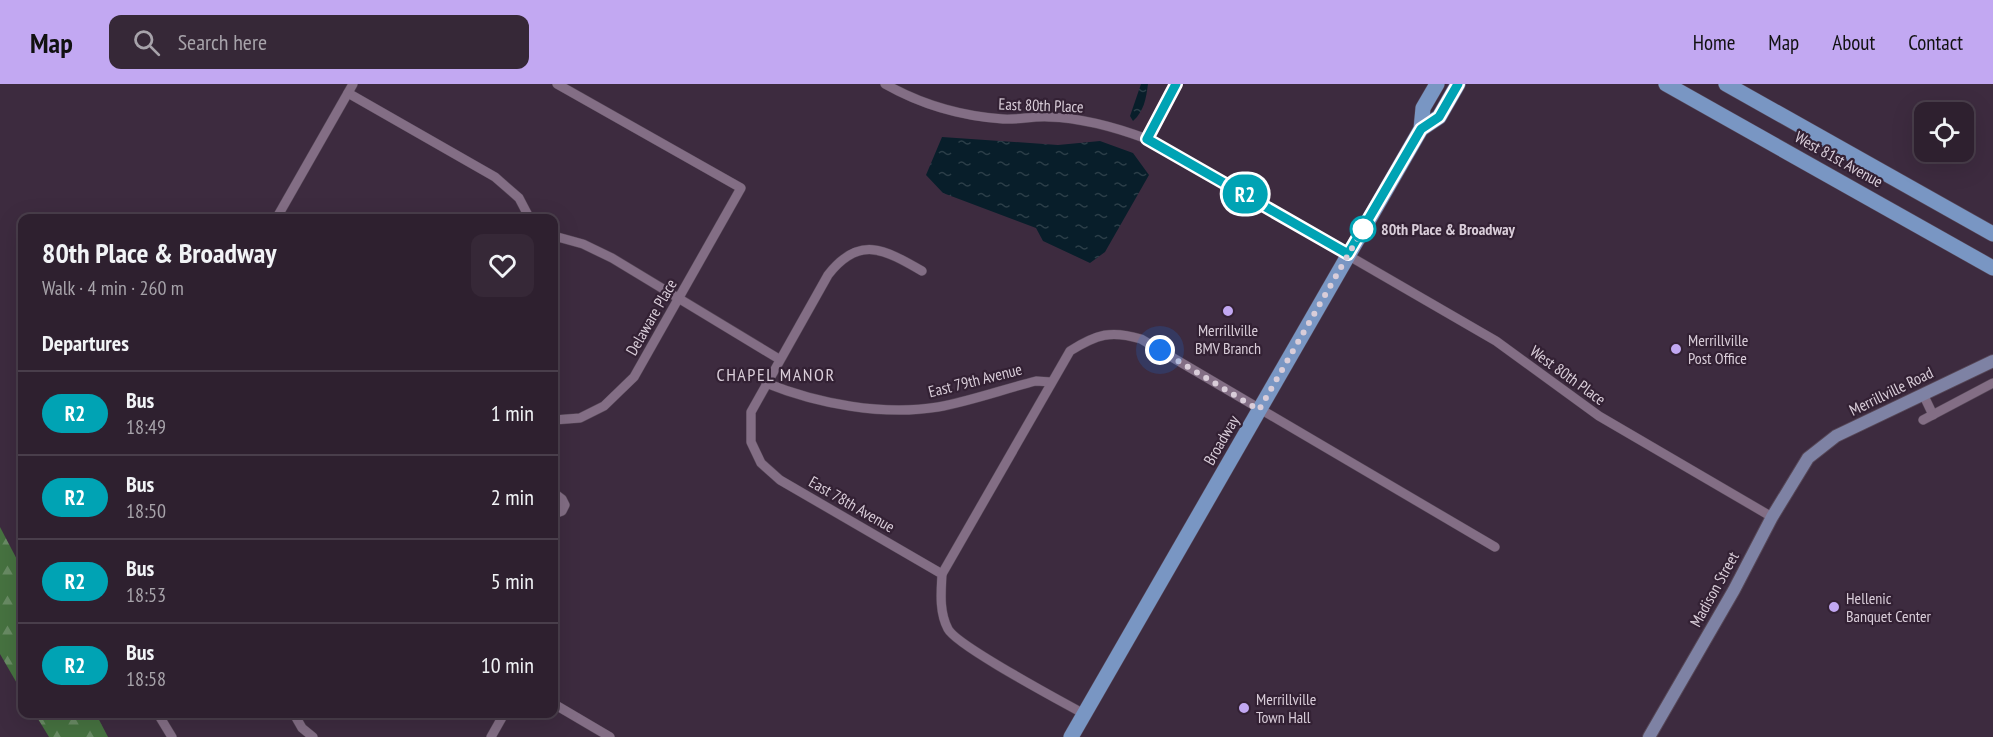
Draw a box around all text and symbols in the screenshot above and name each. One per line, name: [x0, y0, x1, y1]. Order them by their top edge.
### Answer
search box: [109, 15, 529, 69]
text: Map: [30, 24, 73, 61]
icon: search: [130, 26, 163, 59]
text: Search here: [178, 28, 267, 56]
text: Home: [1693, 29, 1735, 56]
text: Map: [1768, 29, 1799, 56]
text: About: [1832, 29, 1875, 56]
text: Contact: [1908, 29, 1963, 56]
street label: East 80th Place: [998, 94, 1084, 116]
map controls: [1914, 102, 1974, 162]
button: locate: [1914, 102, 1974, 162]
street label: West 81st Avenue: [1791, 127, 1887, 191]
line badge: R2: [1218, 174, 1272, 214]
text: R2: [1235, 181, 1255, 208]
marker: 80th Place & Broadway: [1350, 216, 1376, 242]
place label: 80th Place & Broadway: [1381, 219, 1516, 239]
text: 80th Place & Broadway: [42, 234, 277, 271]
button: heart: [471, 234, 534, 297]
text: Walk · 4 min · 260 m: [42, 275, 184, 301]
street label: Delaware Place: [621, 275, 681, 359]
marker: Merrillville BMV Branch: [1221, 304, 1235, 318]
place label: Merrillville BMV Branch: [1195, 320, 1261, 358]
text: Departures: [42, 329, 129, 357]
place label: Merrillville Post Office: [1688, 330, 1748, 368]
your location: [1145, 335, 1175, 365]
street label: West 80th Place: [1526, 341, 1610, 409]
marker: Merrillville Post Office: [1669, 342, 1683, 356]
street label: East 79th Avenue: [926, 359, 1024, 401]
street label: Merrillville Road: [1846, 362, 1936, 420]
district label: CHAPEL MANOR: [716, 363, 836, 386]
text: Bus: [126, 386, 154, 414]
text: 1 min: [491, 399, 534, 427]
text: R2: [65, 400, 85, 427]
street label: Broadway: [1199, 412, 1243, 468]
text: 18:49: [126, 414, 166, 440]
text: Bus: [126, 470, 154, 498]
street label: East 78th Avenue: [806, 471, 898, 537]
text: 2 min: [491, 483, 534, 511]
text: R2: [65, 484, 85, 511]
text: 18:50: [126, 498, 166, 524]
street label: Madison Street: [1685, 547, 1743, 630]
text: Bus: [126, 554, 154, 582]
text: 5 min: [491, 567, 534, 595]
text: R2: [65, 568, 85, 595]
text: 18:53: [126, 582, 166, 608]
place label: Hellenic Banquet Center: [1846, 588, 1932, 626]
marker: Hellenic Banquet Center: [1827, 600, 1841, 614]
text: Bus: [126, 638, 154, 666]
text: 10 min: [481, 651, 534, 679]
text: R2: [65, 652, 85, 679]
text: 18:58: [126, 666, 166, 692]
place label: Merrillville Town Hall: [1256, 689, 1316, 727]
marker: Merrillville Town Hall: [1237, 701, 1251, 715]

